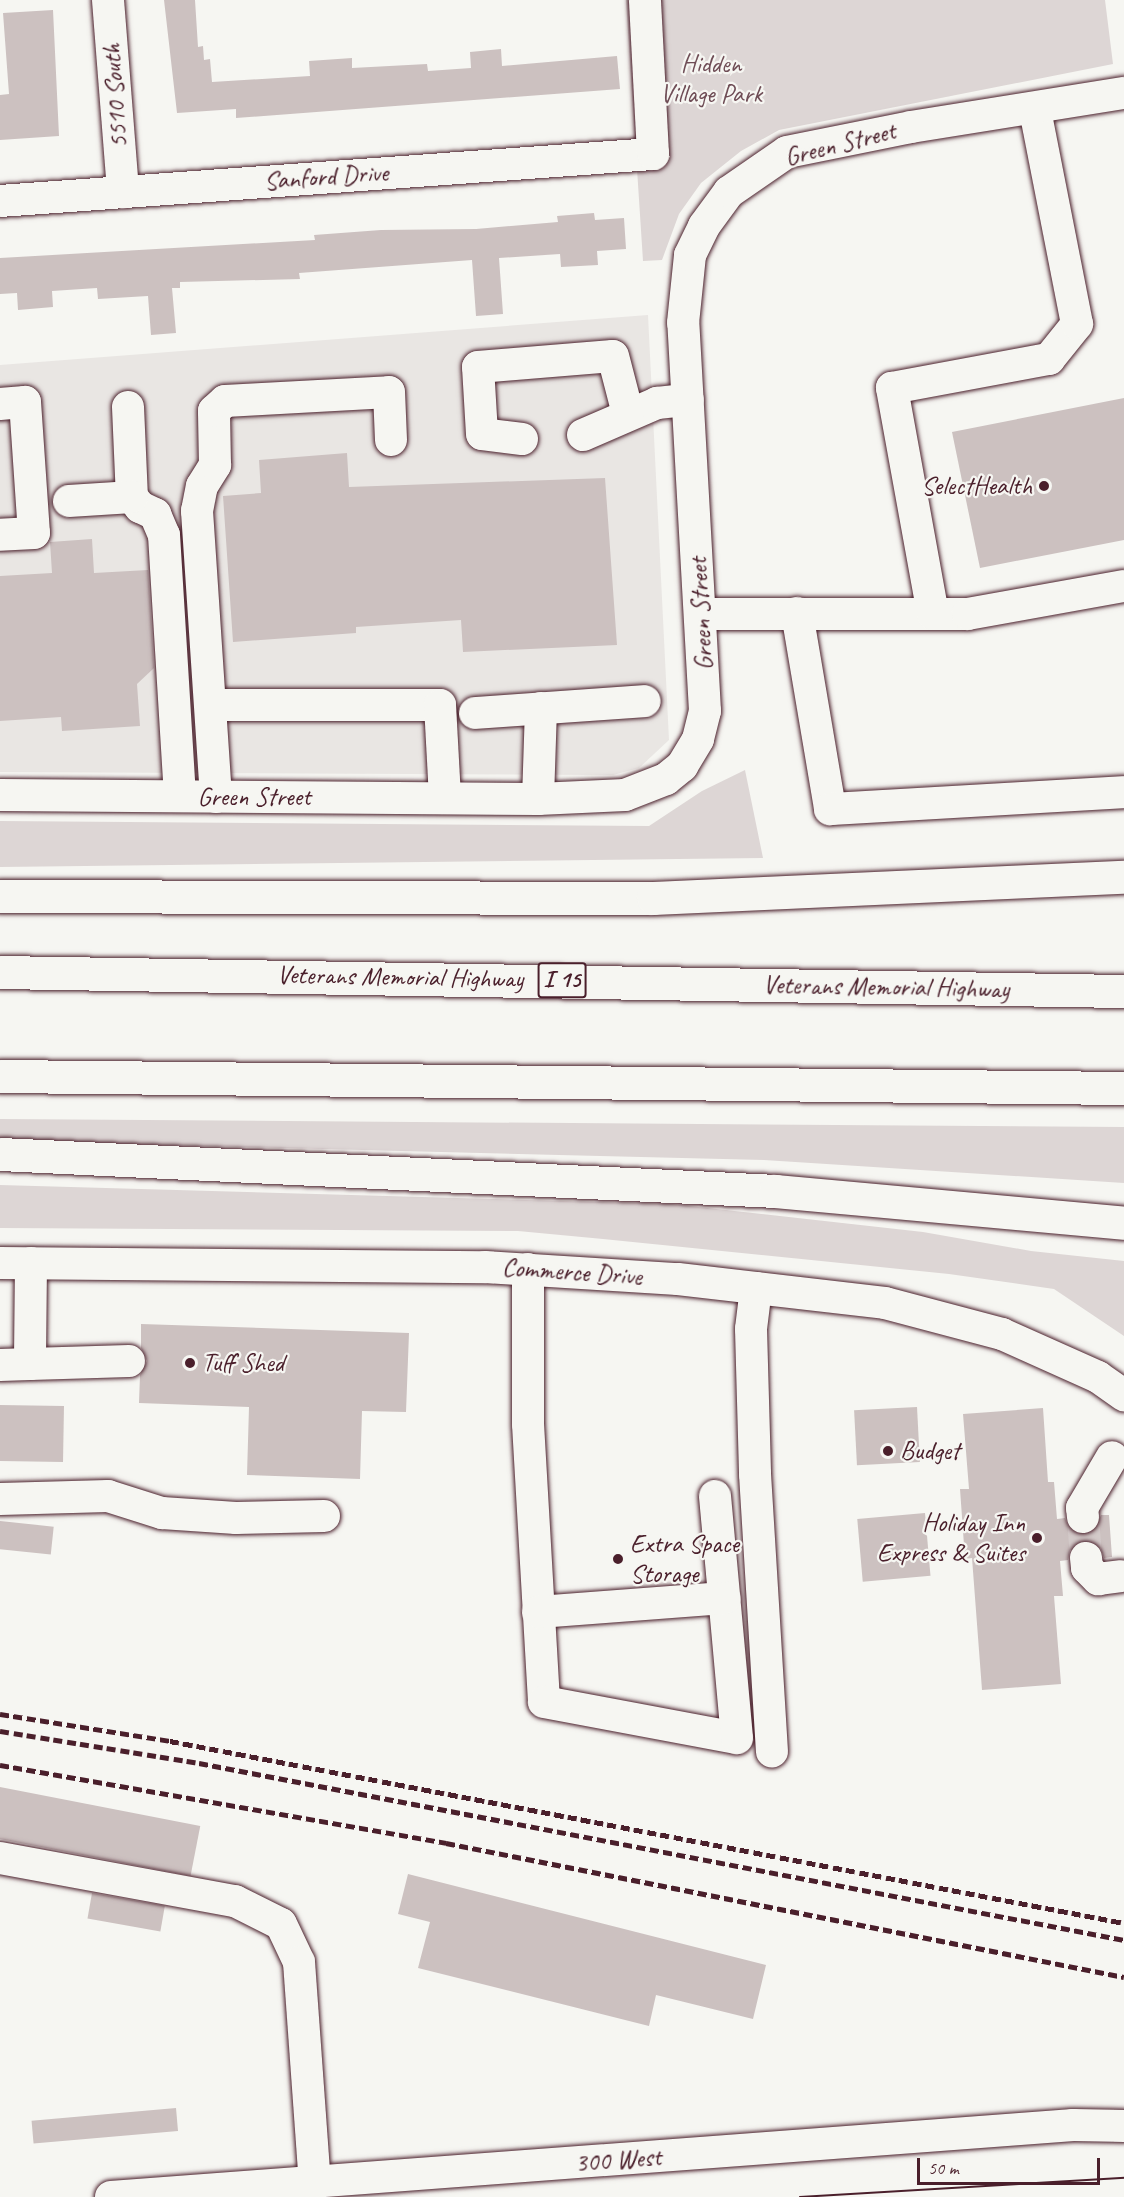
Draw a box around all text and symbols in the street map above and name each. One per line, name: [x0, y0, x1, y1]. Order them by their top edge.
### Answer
street label: 5510 South: [96, 43, 134, 149]
park label: Hidden Village Park: [660, 48, 762, 110]
street label: Green Street: [781, 115, 899, 173]
street label: Sanford Drive: [263, 157, 389, 197]
place label: SelectHealth: [921, 470, 1032, 502]
marker: SelectHealth: [1037, 479, 1051, 493]
street label: Green Street: [682, 556, 720, 672]
street label: Green Street: [197, 781, 311, 813]
street label: Veterans Memorial Highway: [277, 959, 523, 995]
road number: I 15: [536, 959, 588, 1001]
street label: Veterans Memorial Highway: [763, 969, 1009, 1005]
street label: Commerce Drive: [501, 1252, 643, 1292]
place label: Tuff Shed: [202, 1347, 284, 1379]
marker: Tuff Shed: [183, 1356, 197, 1370]
place label: Budget: [900, 1435, 960, 1467]
marker: Budget: [881, 1444, 895, 1458]
place label: Holiday Inn Express & Suites: [877, 1507, 1025, 1568]
place label: Extra Space Storage: [630, 1528, 740, 1589]
marker: Holiday Inn Express & Suites: [1030, 1531, 1044, 1545]
marker: Extra Space Storage: [611, 1552, 625, 1566]
street label: 300 West: [574, 2141, 662, 2179]
scale bar: [920, 2146, 1103, 2184]
text: 50 m: [928, 2157, 959, 2179]

